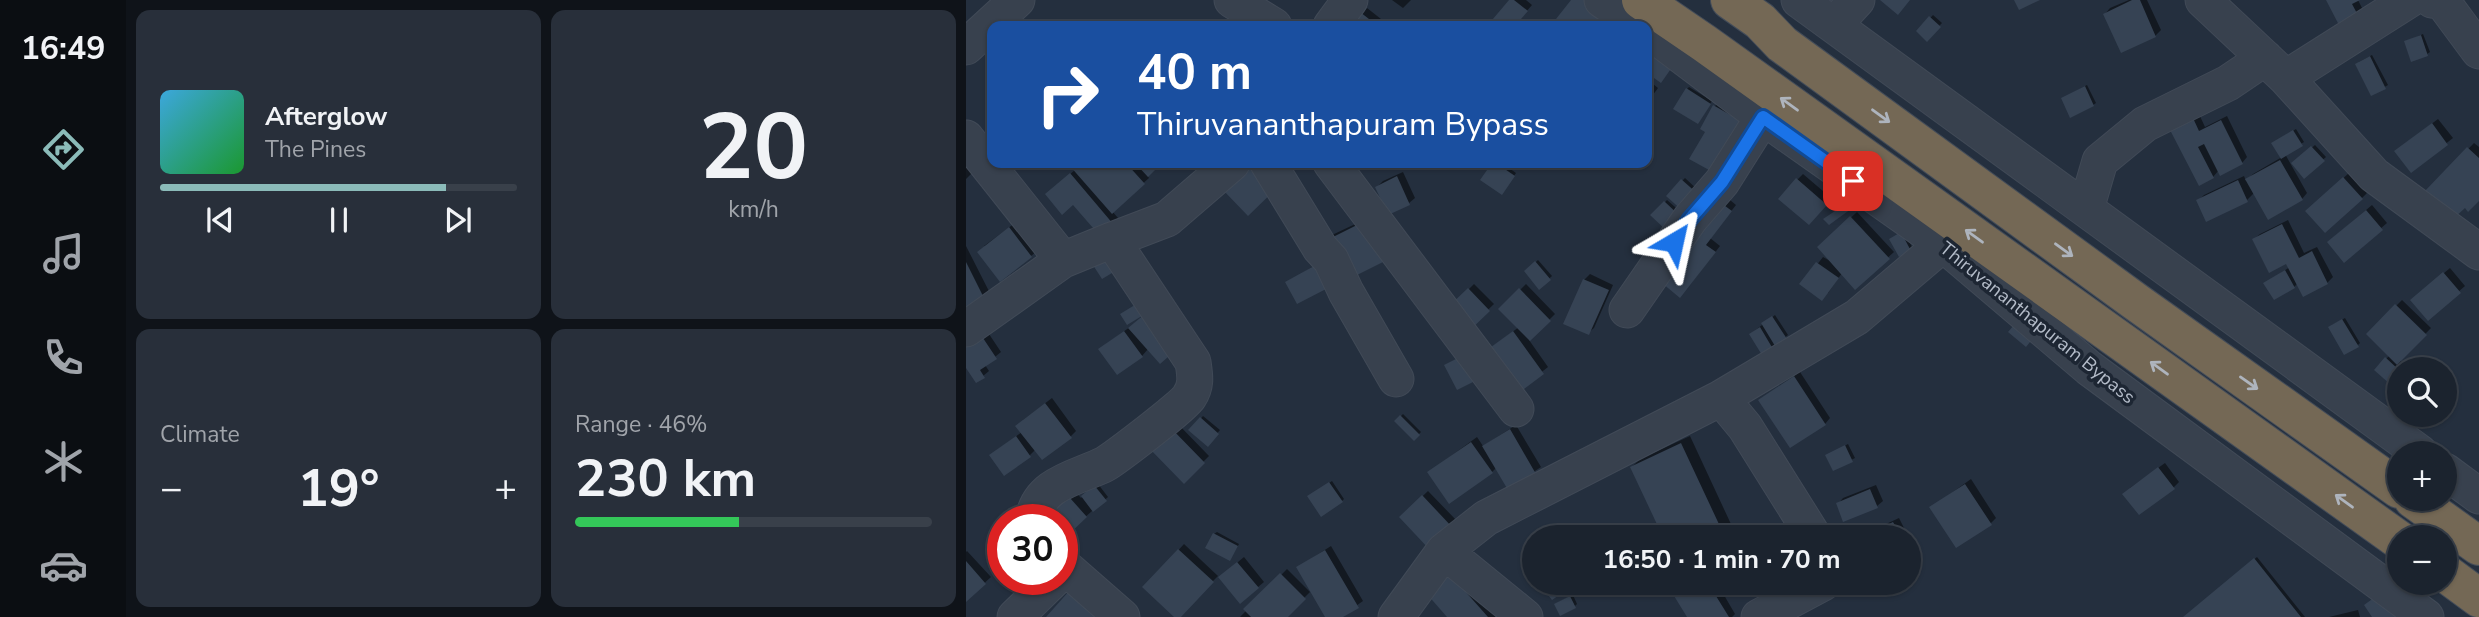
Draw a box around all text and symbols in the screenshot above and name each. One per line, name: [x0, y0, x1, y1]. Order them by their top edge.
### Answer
text: 16:49: [21, 27, 105, 70]
text: 40 m: [1137, 39, 1252, 106]
icon: right: [1022, 49, 1113, 140]
text: 20: [699, 86, 808, 210]
one-way arrow: [1780, 96, 1799, 111]
text: Afterglow: [265, 99, 388, 134]
text: Thiruvananthapuram Bypass: [1137, 103, 1549, 146]
one-way arrow: [1871, 109, 1890, 123]
icon: directions: [39, 125, 88, 174]
text: The Pines: [265, 134, 366, 165]
pin: [1823, 151, 1883, 211]
icon: arrive: [1834, 162, 1872, 200]
text: km/h: [728, 194, 779, 225]
icon: previous: [201, 201, 239, 239]
icon: pause: [320, 201, 358, 239]
icon: next: [439, 201, 477, 239]
position arrow: [1637, 205, 1711, 279]
icon: music: [39, 229, 88, 278]
one-way arrow: [1965, 229, 1984, 243]
street label: Thiruvananthapuram Bypass: [1934, 236, 2141, 410]
one-way arrow: [2055, 242, 2074, 257]
icon: phone: [39, 333, 88, 382]
map controls: [2387, 357, 2457, 595]
button: search: [2387, 357, 2457, 427]
one-way arrow: [2150, 361, 2169, 376]
one-way arrow: [2239, 376, 2258, 390]
text: Range · 46%: [575, 409, 707, 440]
text: Climate: [160, 419, 240, 450]
icon: climate: [39, 437, 88, 486]
button: +: [2387, 441, 2457, 511]
text: 230 km: [575, 443, 756, 514]
text: 19°: [297, 453, 380, 524]
text: −: [160, 463, 183, 514]
text: +: [494, 463, 517, 514]
one-way arrow: [2335, 494, 2354, 508]
speed limit sign: 30: [987, 504, 1078, 595]
button: −: [2387, 525, 2457, 595]
icon: car: [39, 541, 88, 590]
text: 16:50 · 1 min · 70 m: [1602, 542, 1841, 577]

